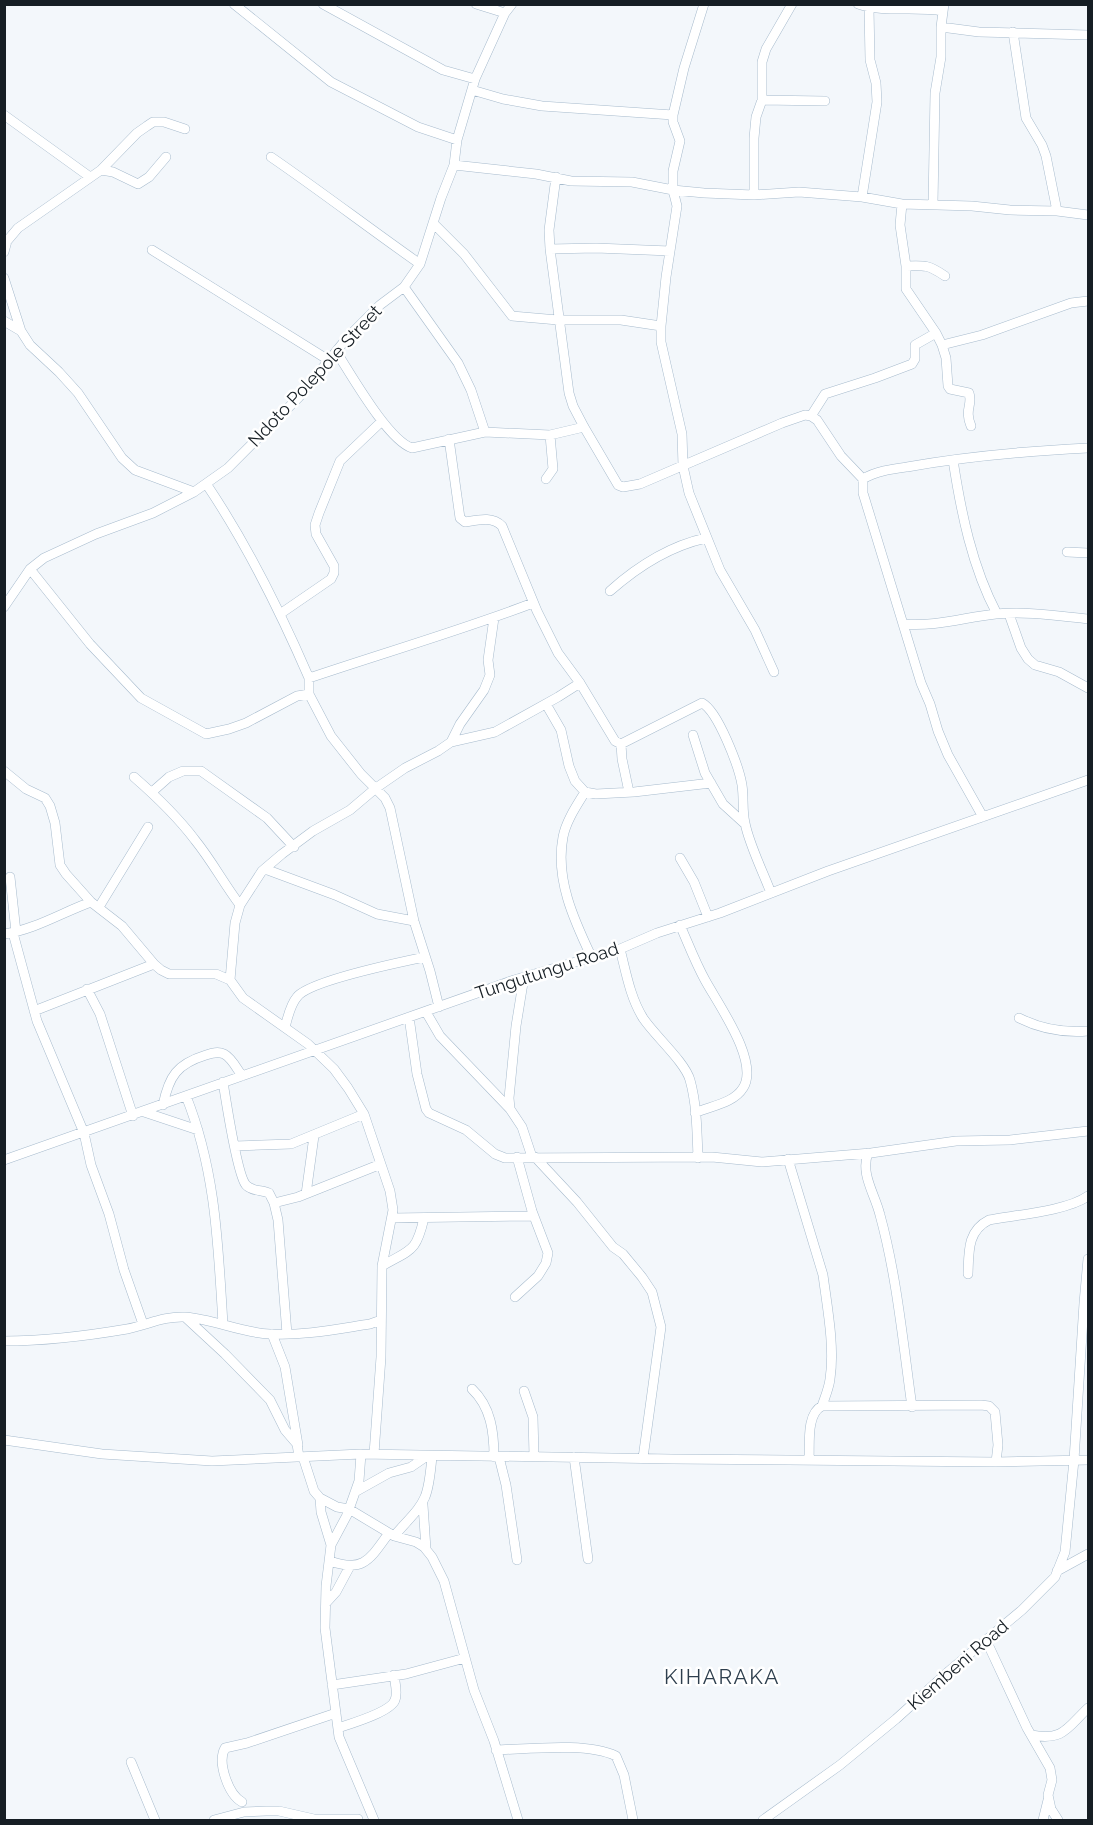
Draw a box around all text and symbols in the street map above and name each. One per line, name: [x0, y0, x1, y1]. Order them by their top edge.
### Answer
street label: Ndoto Polepole Street: [244, 301, 386, 451]
street label: Tungutungu Road: [473, 937, 621, 1004]
street label: Kiembeni Road: [903, 1615, 1012, 1714]
district label: KIHARAKA: [664, 1664, 780, 1689]

